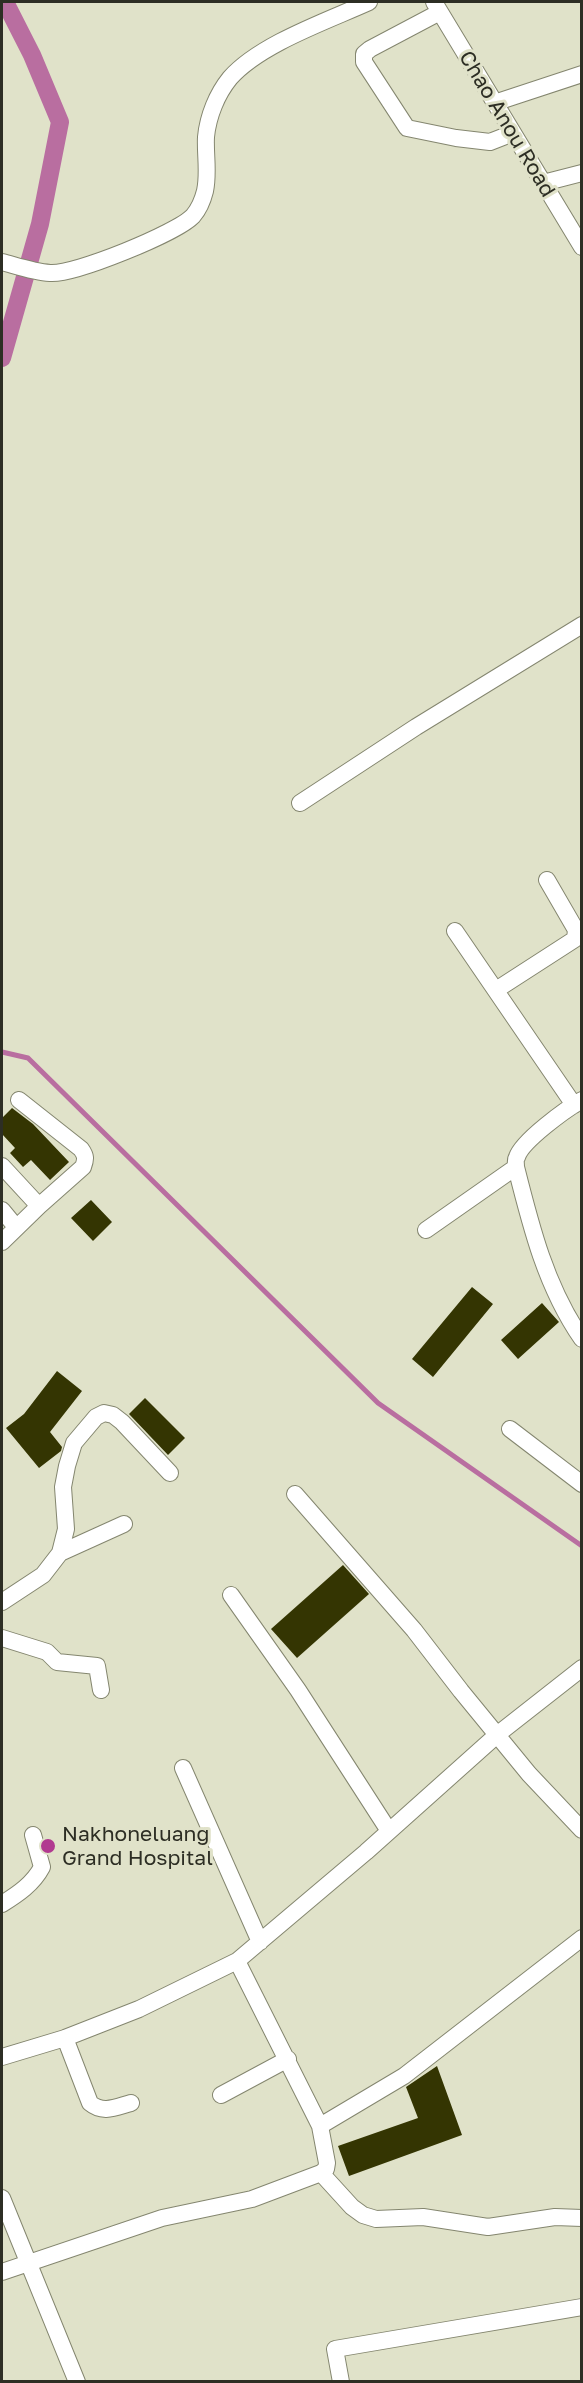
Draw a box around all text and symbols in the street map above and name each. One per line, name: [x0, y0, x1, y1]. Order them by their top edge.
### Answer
street label: Chao Anou Road: [453, 46, 561, 202]
place label: Nakhoneluang Grand Hospital: [62, 1821, 213, 1871]
marker: Nakhoneluang Grand Hospital: [39, 1837, 57, 1855]

